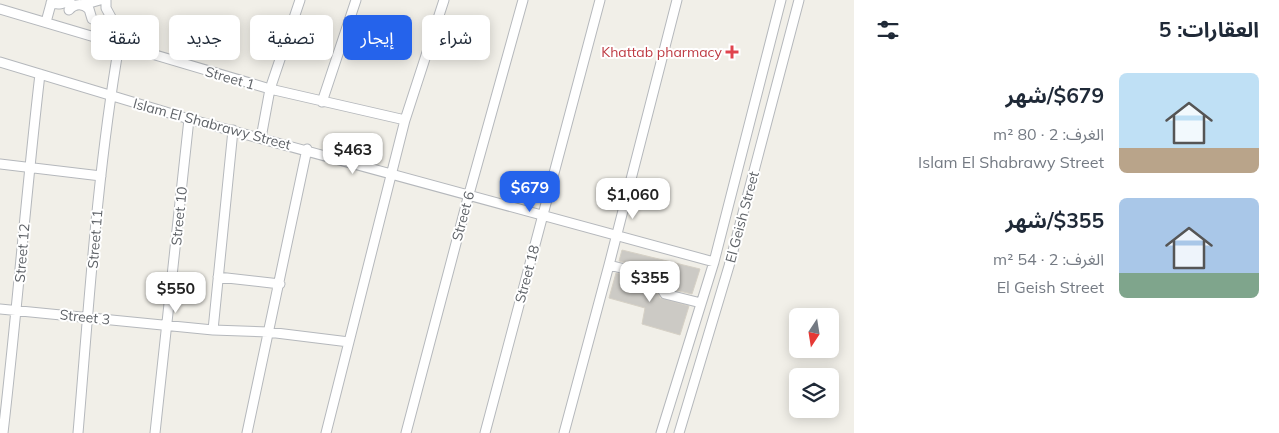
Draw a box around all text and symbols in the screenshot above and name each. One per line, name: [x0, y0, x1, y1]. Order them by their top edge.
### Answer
chip: شقة: [91, 15, 159, 60]
chip: جديد: [169, 15, 240, 60]
chip: تصفية: [250, 15, 333, 60]
chip: إيجار: [343, 15, 412, 60]
chip: شراء: [422, 15, 490, 60]
icon: filters: [874, 16, 902, 44]
text: العقارات: 5: [1159, 16, 1259, 42]
place label: Khattab pharmacy: [601, 43, 723, 61]
marker: Khattab pharmacy: [726, 46, 738, 58]
street label: Street 1: [203, 62, 257, 94]
text: $679/شهر: [1006, 82, 1104, 108]
icon: home: [1159, 93, 1219, 153]
street label: Islam El Shabrawy Street: [131, 94, 293, 154]
text: الغرف: 2 · 80 m²: [993, 124, 1104, 144]
pin: $463: [323, 132, 383, 175]
text: $463: [334, 139, 372, 159]
text: Islam El Shabrawy Street: [918, 152, 1104, 172]
street label: El Geish Street: [721, 169, 763, 265]
pin: $679: [500, 170, 560, 213]
text: $679: [511, 177, 549, 197]
pin: $1,060: [592, 178, 674, 220]
text: $1,060: [607, 184, 659, 204]
street label: Street 10: [167, 186, 191, 246]
street label: Street 6: [448, 189, 478, 243]
text: $355/شهر: [1006, 207, 1104, 233]
street label: Street 11: [83, 209, 107, 269]
icon: home: [1159, 218, 1219, 278]
street label: Street 12: [10, 223, 34, 283]
street label: Street 18: [511, 243, 543, 305]
text: الغرف: 2 · 54 m²: [993, 249, 1104, 269]
pin: $355: [620, 260, 680, 303]
text: $355: [631, 267, 669, 287]
pin: $550: [146, 272, 206, 314]
text: El Geish Street: [997, 277, 1104, 297]
text: $550: [157, 278, 195, 298]
street label: Street 3: [59, 305, 111, 329]
north arrow: [789, 308, 839, 358]
map controls: [789, 308, 839, 418]
button: layers: [789, 368, 839, 418]

